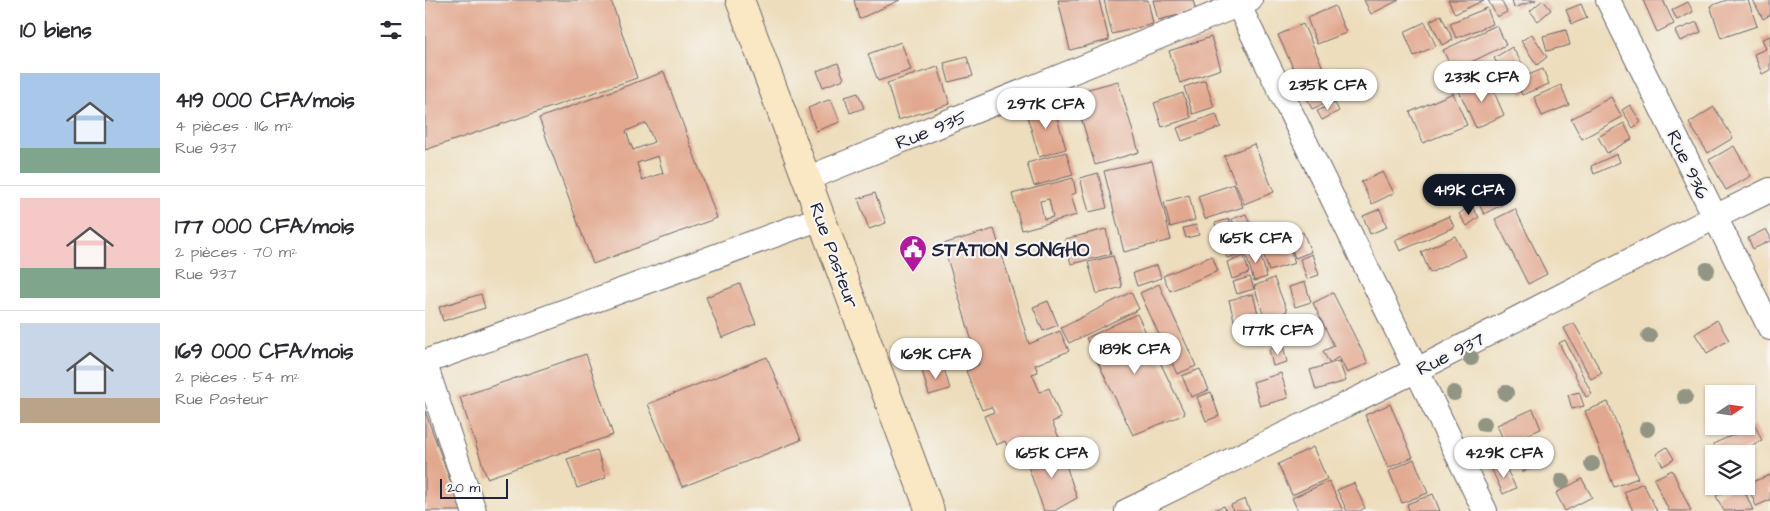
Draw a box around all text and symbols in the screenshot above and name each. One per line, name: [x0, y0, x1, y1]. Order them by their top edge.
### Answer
text: 10 biens: [20, 16, 92, 45]
icon: filters: [377, 16, 405, 44]
pin: 233K CFA: [1430, 61, 1534, 103]
text: 233K CFA: [1445, 66, 1519, 88]
pin: 235K CFA: [1276, 68, 1380, 111]
text: 235K CFA: [1289, 74, 1367, 96]
text: 419 000 CFA/mois: [175, 86, 355, 115]
pin: 297K CFA: [994, 88, 1098, 130]
icon: home: [60, 93, 120, 153]
text: 297K CFA: [1008, 93, 1084, 115]
street label: Rue 935: [892, 104, 972, 157]
text: 4 pièces · 116 m²: [175, 115, 293, 137]
street label: Rue 936: [1659, 126, 1716, 204]
text: Rue 937: [175, 137, 237, 159]
pin: 419K CFA: [1417, 174, 1521, 216]
text: 419K CFA: [1434, 179, 1504, 201]
street label: Rue Pasteur: [802, 199, 865, 313]
text: 177 000 CFA/mois: [175, 212, 354, 241]
icon: home: [60, 218, 120, 278]
pin: 165K CFA: [1204, 222, 1308, 264]
text: 165K CFA: [1220, 227, 1292, 249]
public building icon: STATION SONGHO: [898, 234, 928, 273]
place label: STATION SONGHO: [931, 237, 1090, 264]
text: 2 pièces · 70 m²: [175, 241, 297, 263]
text: Rue 937: [175, 263, 237, 285]
pin: 177K CFA: [1226, 314, 1330, 356]
text: 177K CFA: [1243, 319, 1313, 341]
street label: Rue 937: [1412, 326, 1490, 383]
pin: 189K CFA: [1083, 332, 1187, 375]
text: 169 000 CFA/mois: [175, 337, 354, 366]
pin: 169K CFA: [884, 338, 988, 380]
text: 189K CFA: [1100, 338, 1170, 360]
icon: home: [60, 343, 120, 403]
text: 169K CFA: [901, 343, 971, 365]
text: 2 pièces · 54 m²: [175, 366, 300, 388]
north arrow: [1705, 385, 1755, 435]
map controls: [1705, 385, 1755, 495]
text: Rue Pasteur: [175, 388, 268, 410]
pin: 165K CFA: [1000, 436, 1104, 479]
pin: 429K CFA: [1452, 436, 1556, 479]
text: 165K CFA: [1016, 442, 1088, 464]
text: 429K CFA: [1465, 442, 1543, 464]
button: layers: [1705, 445, 1755, 495]
scale bar: [440, 476, 507, 499]
text: 20 m: [447, 478, 480, 498]

